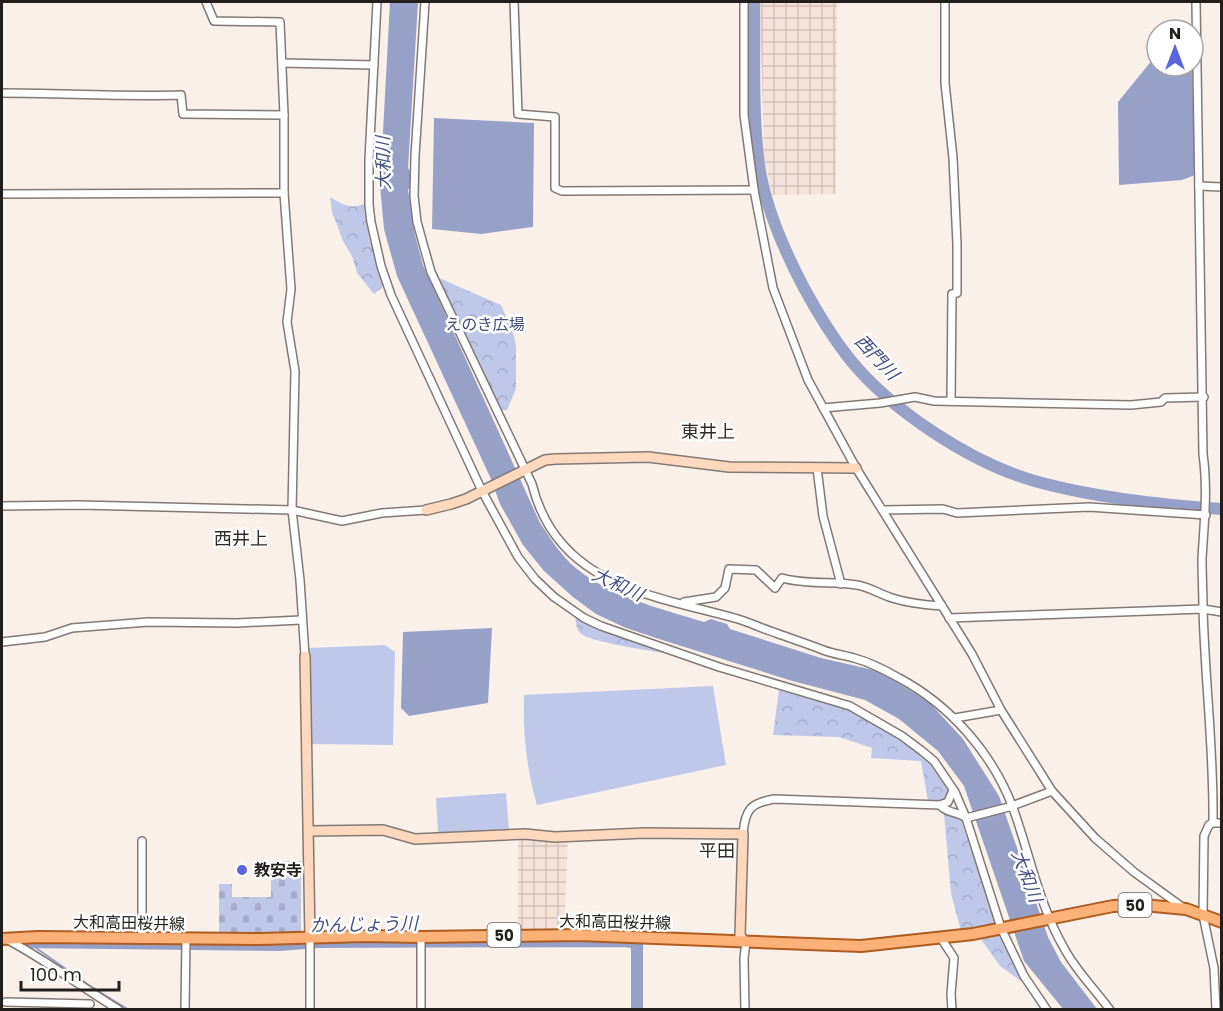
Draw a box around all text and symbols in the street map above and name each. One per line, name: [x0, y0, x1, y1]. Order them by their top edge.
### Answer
north arrow: [1145, 18, 1205, 78]
text: N: [1169, 22, 1181, 45]
water label: 大和川: [370, 134, 396, 190]
park label: えのき広場: [445, 313, 525, 336]
water label: 西門川: [849, 329, 906, 387]
district label: 東井上: [681, 419, 735, 444]
district label: 西井上: [214, 526, 268, 551]
water label: 大和川: [588, 561, 650, 608]
district label: 平田: [699, 838, 735, 863]
water label: 大和川: [1006, 846, 1049, 908]
place label: 教安寺: [254, 859, 302, 882]
marker: 教安寺: [235, 863, 249, 877]
road number: 50: [1118, 893, 1152, 917]
street label: 大和高田桜井線: [559, 910, 671, 934]
street label: 大和高田桜井線: [73, 911, 185, 935]
water label: かんじょう川: [310, 911, 420, 937]
road number: 50: [488, 923, 520, 947]
scale bar: [21, 954, 118, 992]
text: 100 m: [30, 962, 82, 987]

